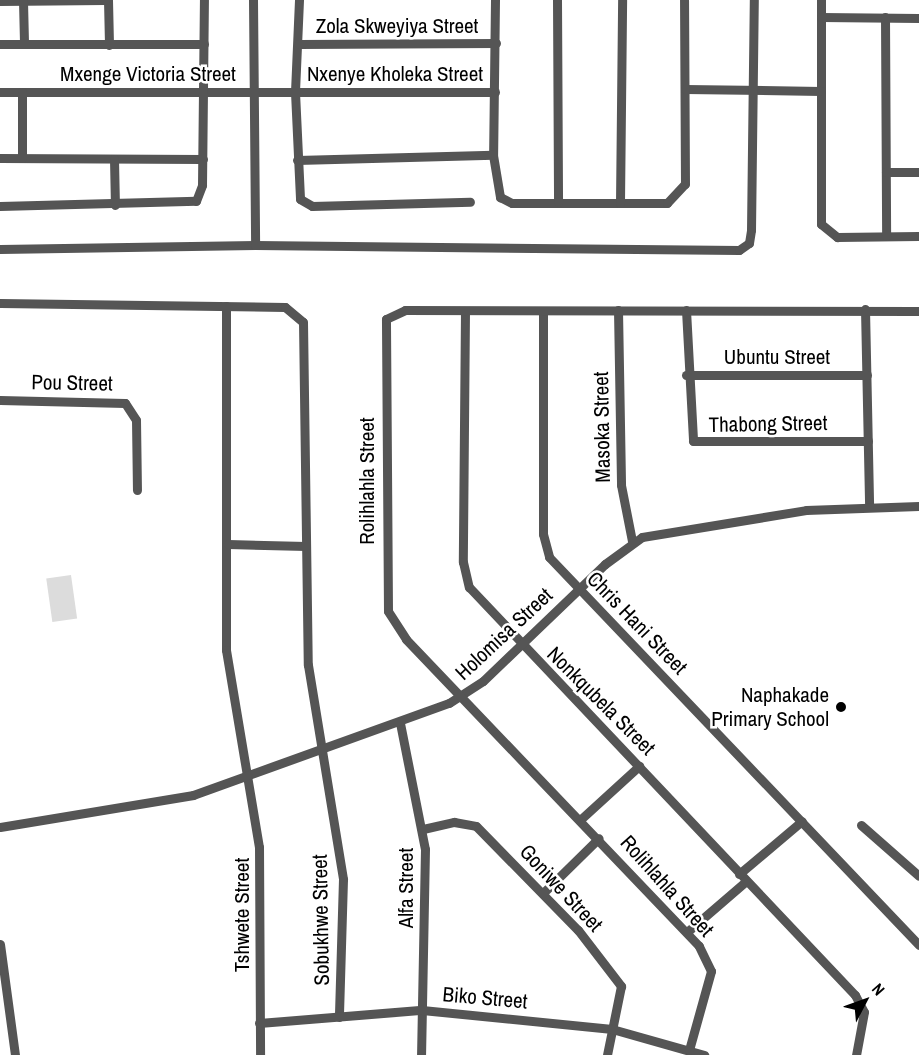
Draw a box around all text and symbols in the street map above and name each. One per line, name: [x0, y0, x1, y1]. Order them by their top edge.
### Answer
street label: Zola Skweyiya Street: [316, 13, 478, 39]
street label: Mxenge Victoria Street: [60, 61, 236, 87]
street label: Nxenye Kholeka Street: [307, 61, 483, 87]
street label: Ubuntu Street: [724, 344, 830, 370]
street label: Pou Street: [31, 370, 113, 396]
street label: Masoka Street: [588, 371, 616, 483]
street label: Thabong Street: [708, 410, 828, 438]
street label: Rolihlahla Street: [354, 417, 380, 545]
street label: Chris Hani Street: [582, 566, 692, 680]
street label: Holomisa Street: [450, 583, 558, 685]
street label: Nonkqubela Street: [542, 642, 660, 760]
place label: Naphakade Primary School: [711, 682, 829, 732]
marker: Naphakade Primary School: [834, 700, 848, 714]
street label: Rolihlahla Street: [615, 830, 719, 942]
street label: Goniwe Street: [514, 839, 608, 937]
street label: Alfa Street: [393, 848, 419, 928]
street label: Sobukhwe Street: [307, 854, 335, 986]
street label: Tshwete Street: [229, 858, 255, 972]
north arrow: [835, 971, 895, 1031]
text: N: [867, 978, 890, 1000]
street label: Biko Street: [441, 982, 529, 1014]

